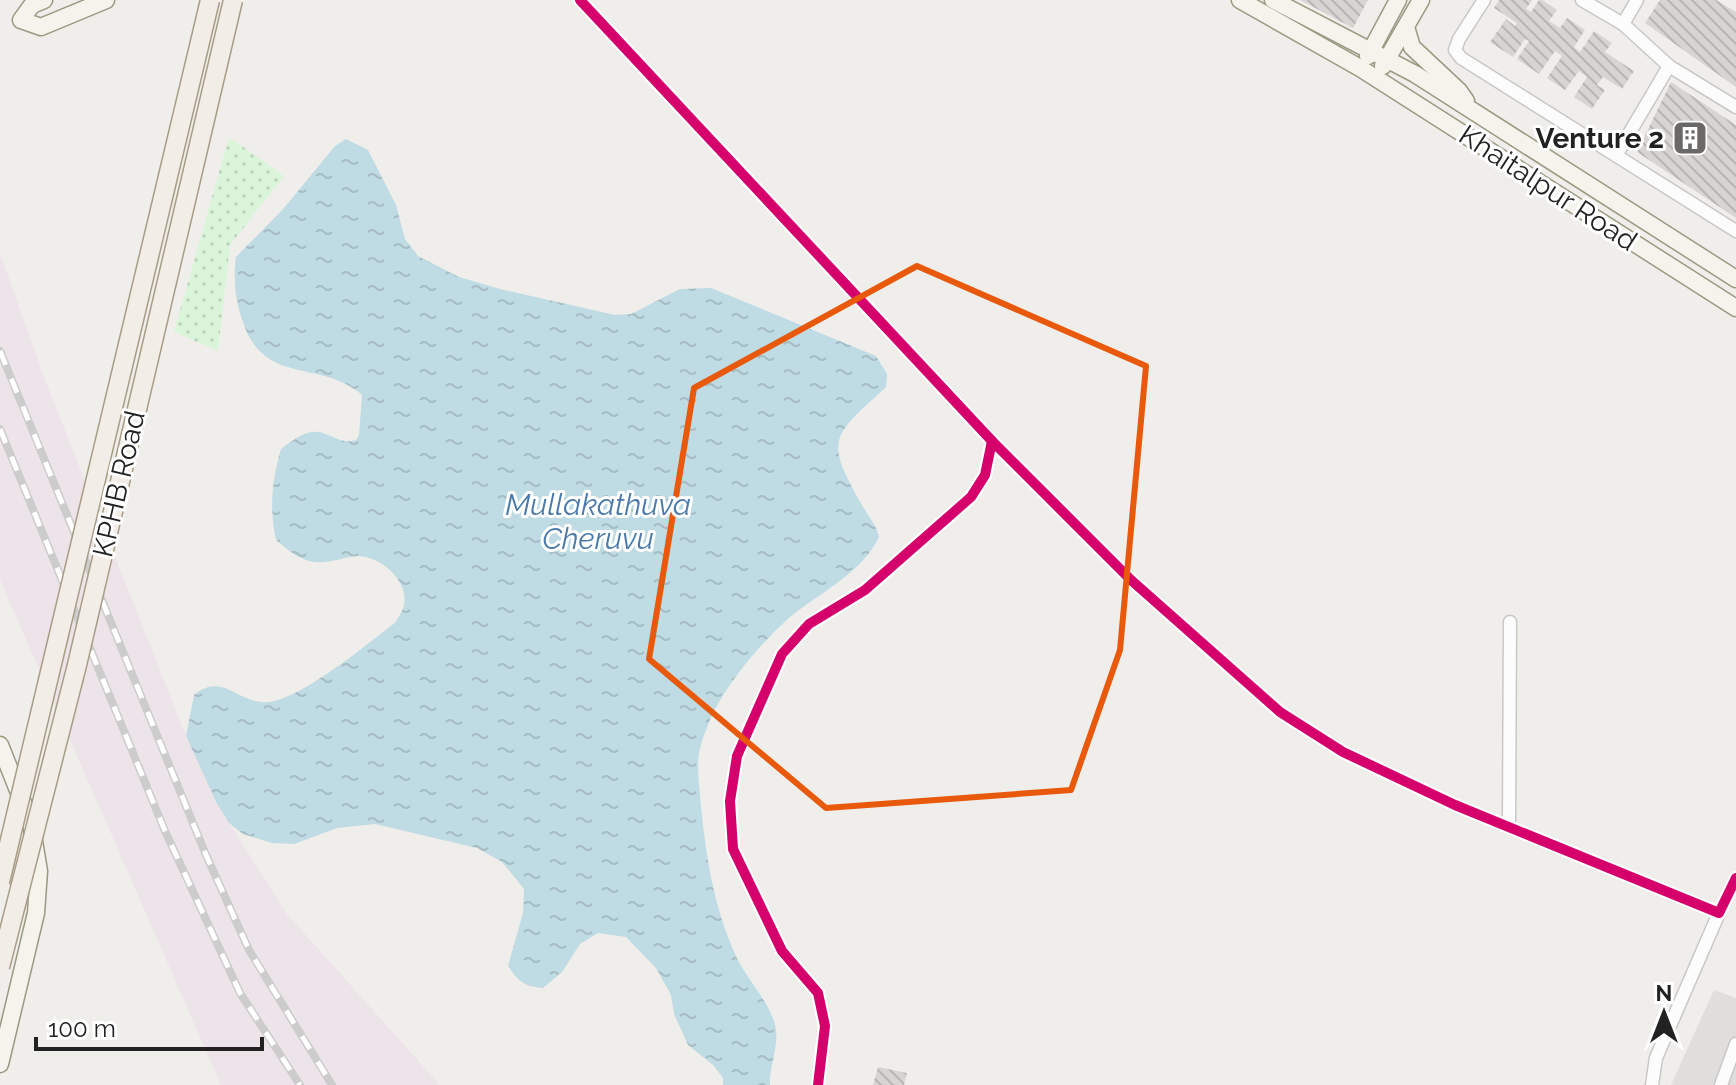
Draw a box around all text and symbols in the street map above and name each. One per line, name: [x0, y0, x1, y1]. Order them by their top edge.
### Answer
street label: Khaitalpur Road: [1453, 118, 1643, 258]
building icon: Venture 2: [1671, 119, 1709, 157]
place label: Venture 2: [1535, 122, 1664, 155]
street label: KPHB Road: [86, 408, 152, 560]
water label: Mullakathuva Cheruvu: [505, 487, 691, 556]
north arrow: [1624, 973, 1704, 1053]
text: N: [1656, 980, 1672, 1006]
scale bar: [36, 1001, 262, 1051]
text: 100 m: [48, 1014, 116, 1043]

